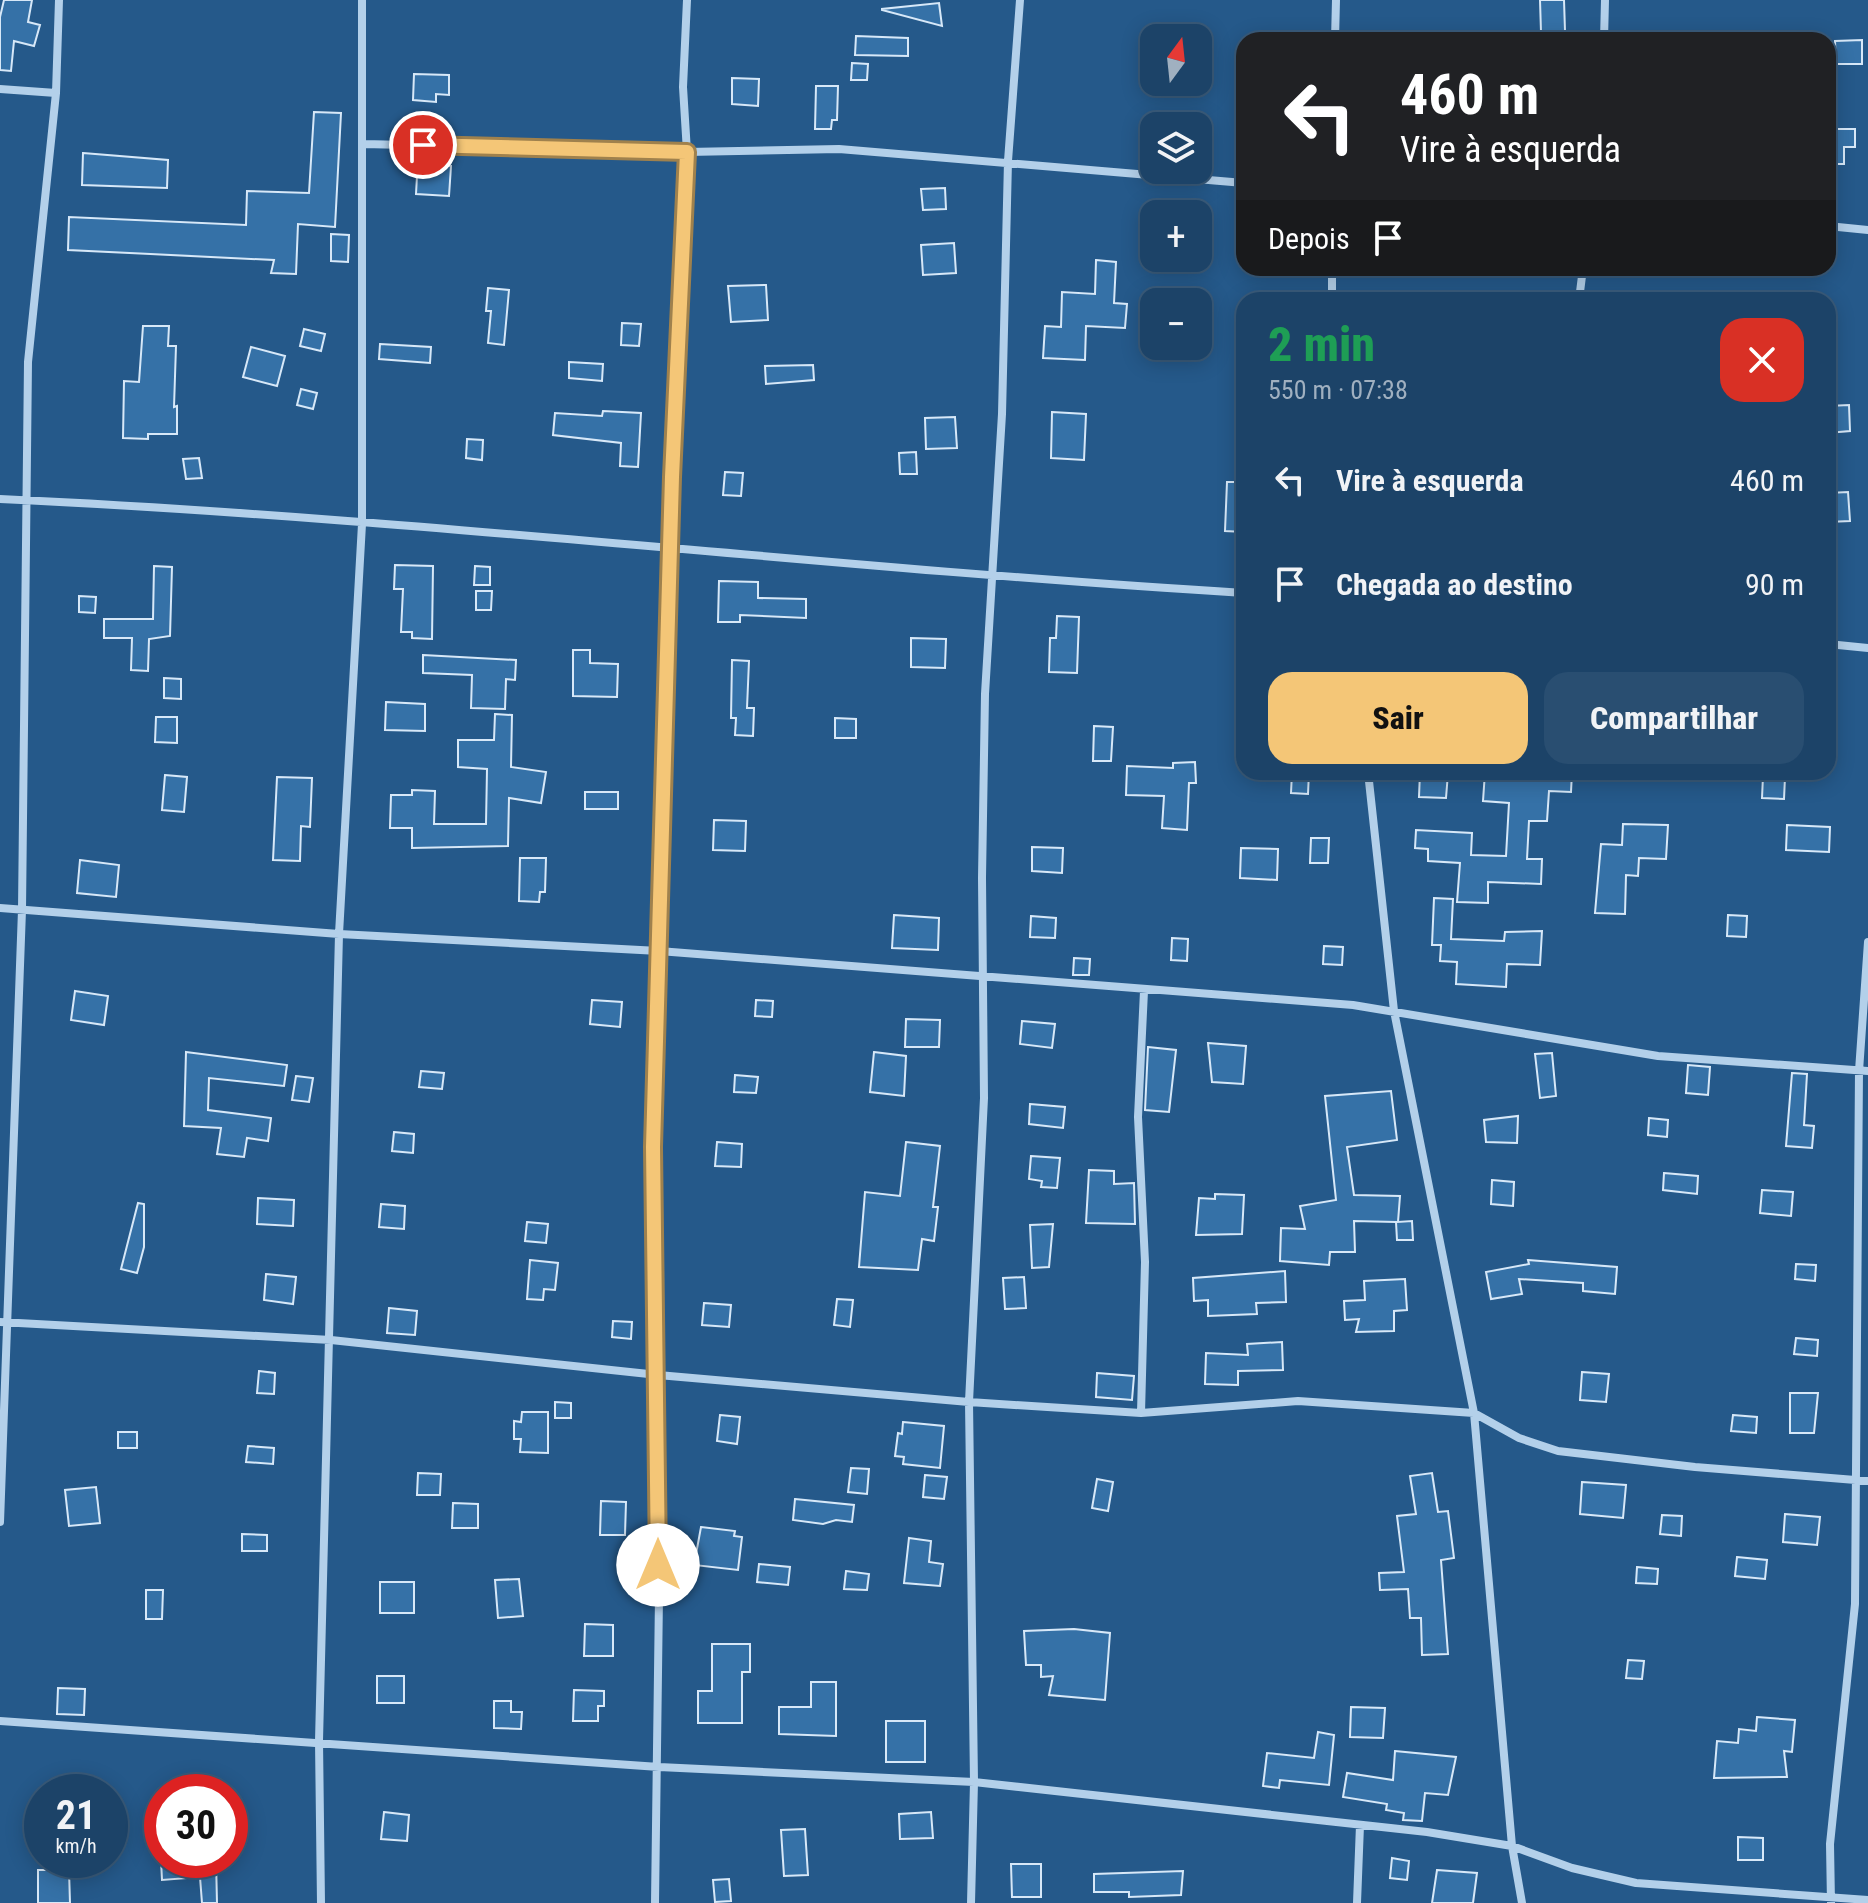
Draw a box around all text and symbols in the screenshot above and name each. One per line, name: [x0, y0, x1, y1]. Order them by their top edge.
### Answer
north arrow: [1140, 24, 1212, 96]
map controls: [1140, 24, 1212, 360]
text: 460 m: [1400, 62, 1539, 128]
icon: left: [1268, 64, 1372, 168]
pin: [389, 111, 457, 179]
button: layers: [1140, 112, 1212, 184]
icon: arrive: [401, 123, 445, 167]
text: Vire à esquerda: [1400, 129, 1621, 171]
button: +: [1140, 200, 1212, 272]
icon: arrive: [1366, 216, 1410, 260]
text: Depois: [1268, 221, 1350, 256]
button: −: [1140, 288, 1212, 360]
text: 2 min: [1268, 316, 1375, 373]
button: close: [1720, 318, 1804, 402]
text: 550 m · 07:38: [1268, 375, 1408, 405]
icon: left: [1268, 458, 1312, 502]
text: Vire à esquerda: [1336, 463, 1524, 498]
text: 460 m: [1730, 463, 1804, 498]
icon: arrive: [1268, 562, 1312, 606]
text: Chegada ao destino: [1336, 567, 1573, 602]
text: 90 m: [1745, 567, 1804, 602]
button: Sair: [1268, 672, 1528, 764]
button: Compartilhar: [1544, 672, 1804, 764]
position arrow: [616, 1523, 700, 1607]
speed limit sign: 30: [144, 1774, 248, 1878]
text: 21: [56, 1792, 96, 1839]
text: km/h: [55, 1834, 97, 1858]

